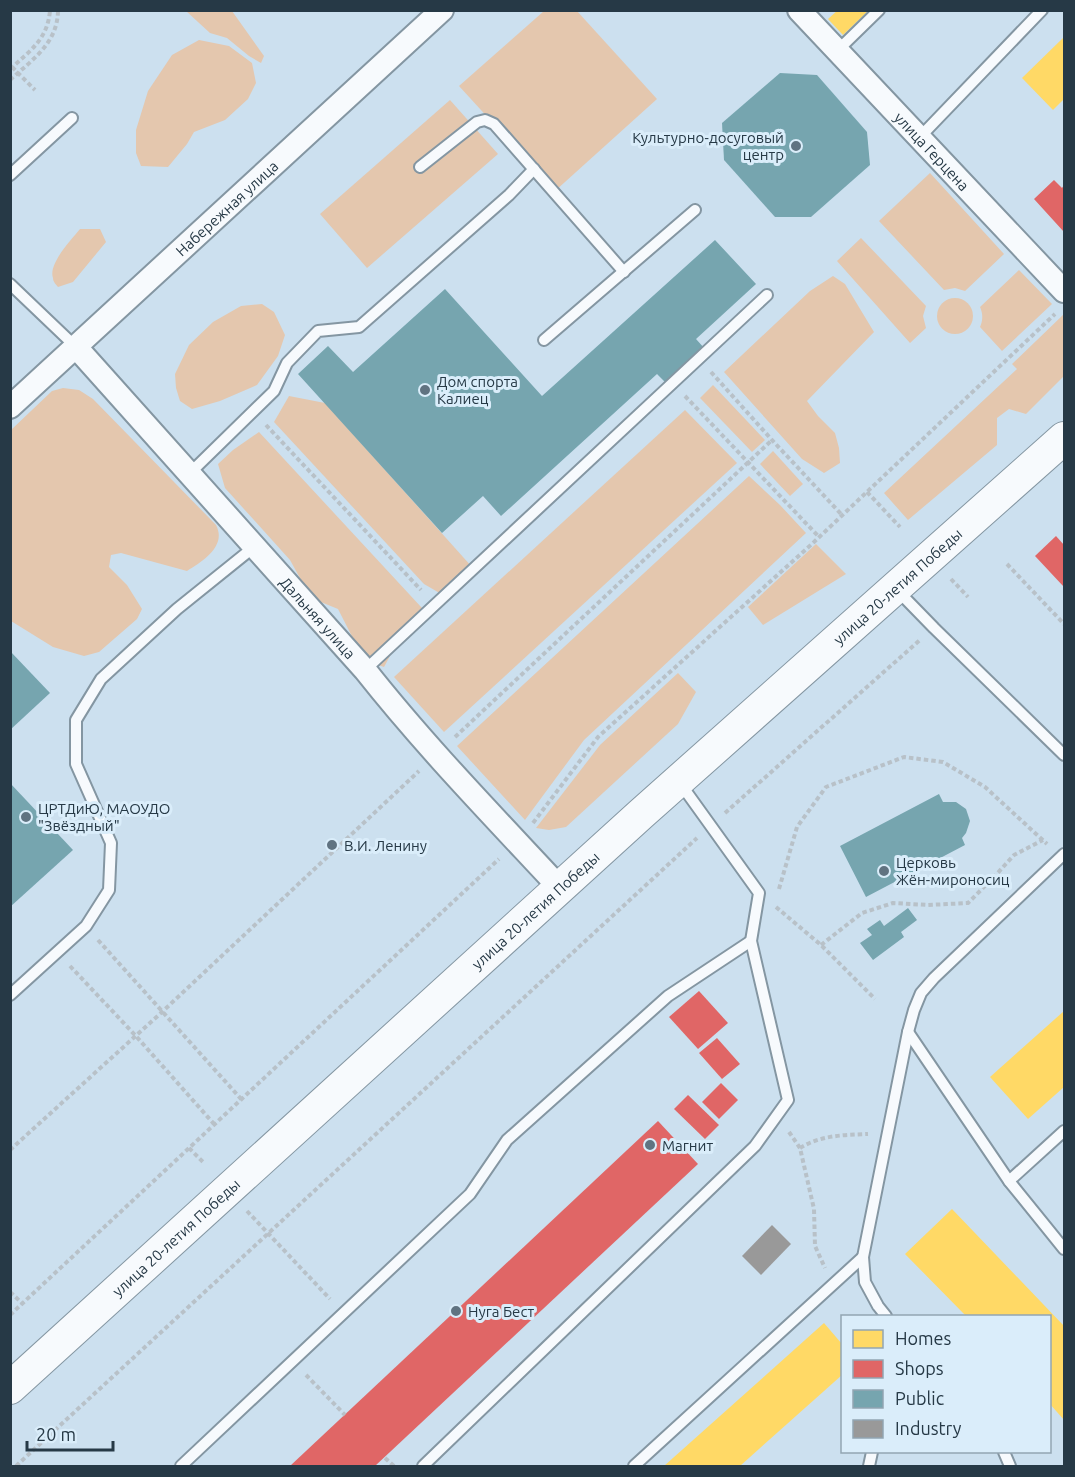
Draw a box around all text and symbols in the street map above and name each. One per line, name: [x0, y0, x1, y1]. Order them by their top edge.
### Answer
street label: улица Герцена: [891, 109, 973, 194]
place label: Культурно-досуговый центр: [632, 129, 784, 163]
marker: Культурно-досуговый центр: [789, 139, 803, 153]
street label: Набережная улица: [172, 157, 281, 259]
place label: Дом спорта Калиец: [437, 373, 518, 407]
marker: Дом спорта Калиец: [418, 383, 432, 397]
street label: улица 20-летия Победы: [830, 525, 965, 648]
street label: Дальняя улица: [277, 573, 359, 662]
place label: ЦРТДиЮ, МАОУДО "Звёздный": [38, 800, 170, 834]
marker: ЦРТДиЮ, МАОУДО "Звёздный": [19, 810, 33, 824]
place label: В.И. Ленину: [344, 837, 427, 854]
marker: В.И. Ленину: [325, 838, 339, 852]
street label: улица 20-летия Победы: [468, 848, 602, 972]
place label: Церковь Жён-мироносиц: [896, 854, 1010, 888]
marker: Церковь Жён-мироносиц: [877, 864, 891, 878]
place label: Магнит: [662, 1137, 713, 1154]
marker: Магнит: [643, 1138, 657, 1152]
street label: улица 20-летия Победы: [109, 1175, 243, 1299]
place label: Нуга Бест: [468, 1303, 535, 1320]
marker: Нуга Бест: [449, 1304, 463, 1318]
legend: [841, 1315, 1051, 1453]
text: Homes: [895, 1328, 952, 1348]
text: Shops: [895, 1358, 944, 1378]
text: Public: [895, 1388, 944, 1408]
scale bar: [27, 1414, 112, 1452]
text: Industry: [895, 1418, 962, 1438]
text: 20 m: [36, 1424, 76, 1444]

